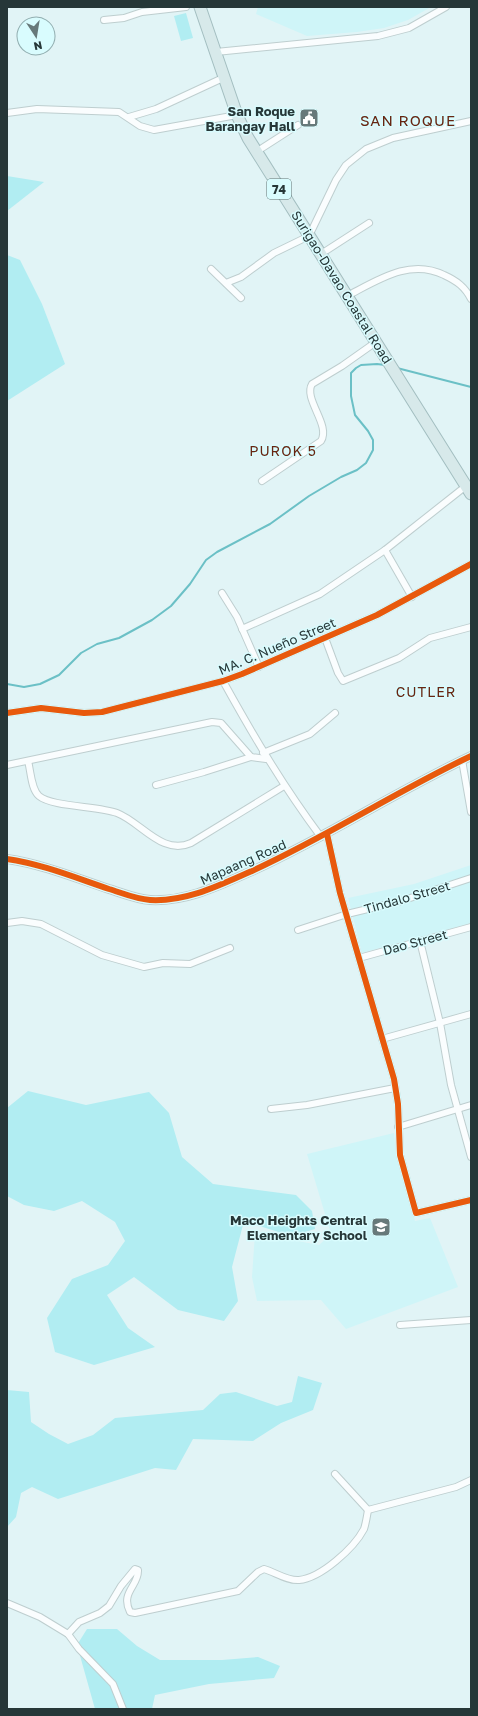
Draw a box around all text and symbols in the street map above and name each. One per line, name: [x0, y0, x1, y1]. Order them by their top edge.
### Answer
north arrow: [16, 16, 56, 56]
text: N: [33, 39, 44, 53]
place label: San Roque Barangay Hall: [205, 103, 296, 134]
public building icon: San Roque Barangay Hall: [298, 107, 320, 129]
district label: SAN ROQUE: [360, 111, 456, 129]
road number: 74: [267, 179, 291, 199]
street label: Surigao-Davao Coastal Road: [288, 208, 396, 366]
district label: PUROK 5: [249, 442, 317, 459]
street label: MA. C. Nueño Street: [216, 614, 338, 678]
district label: CUTLER: [396, 683, 456, 700]
street label: Mapaang Road: [198, 836, 288, 888]
street label: Tindalo Street: [362, 877, 452, 917]
street label: Dao Street: [381, 926, 449, 958]
place label: Maco Heights Central Elementary School: [230, 1212, 368, 1243]
school or university icon: Maco Heights Central Elementary School: [370, 1216, 392, 1238]

